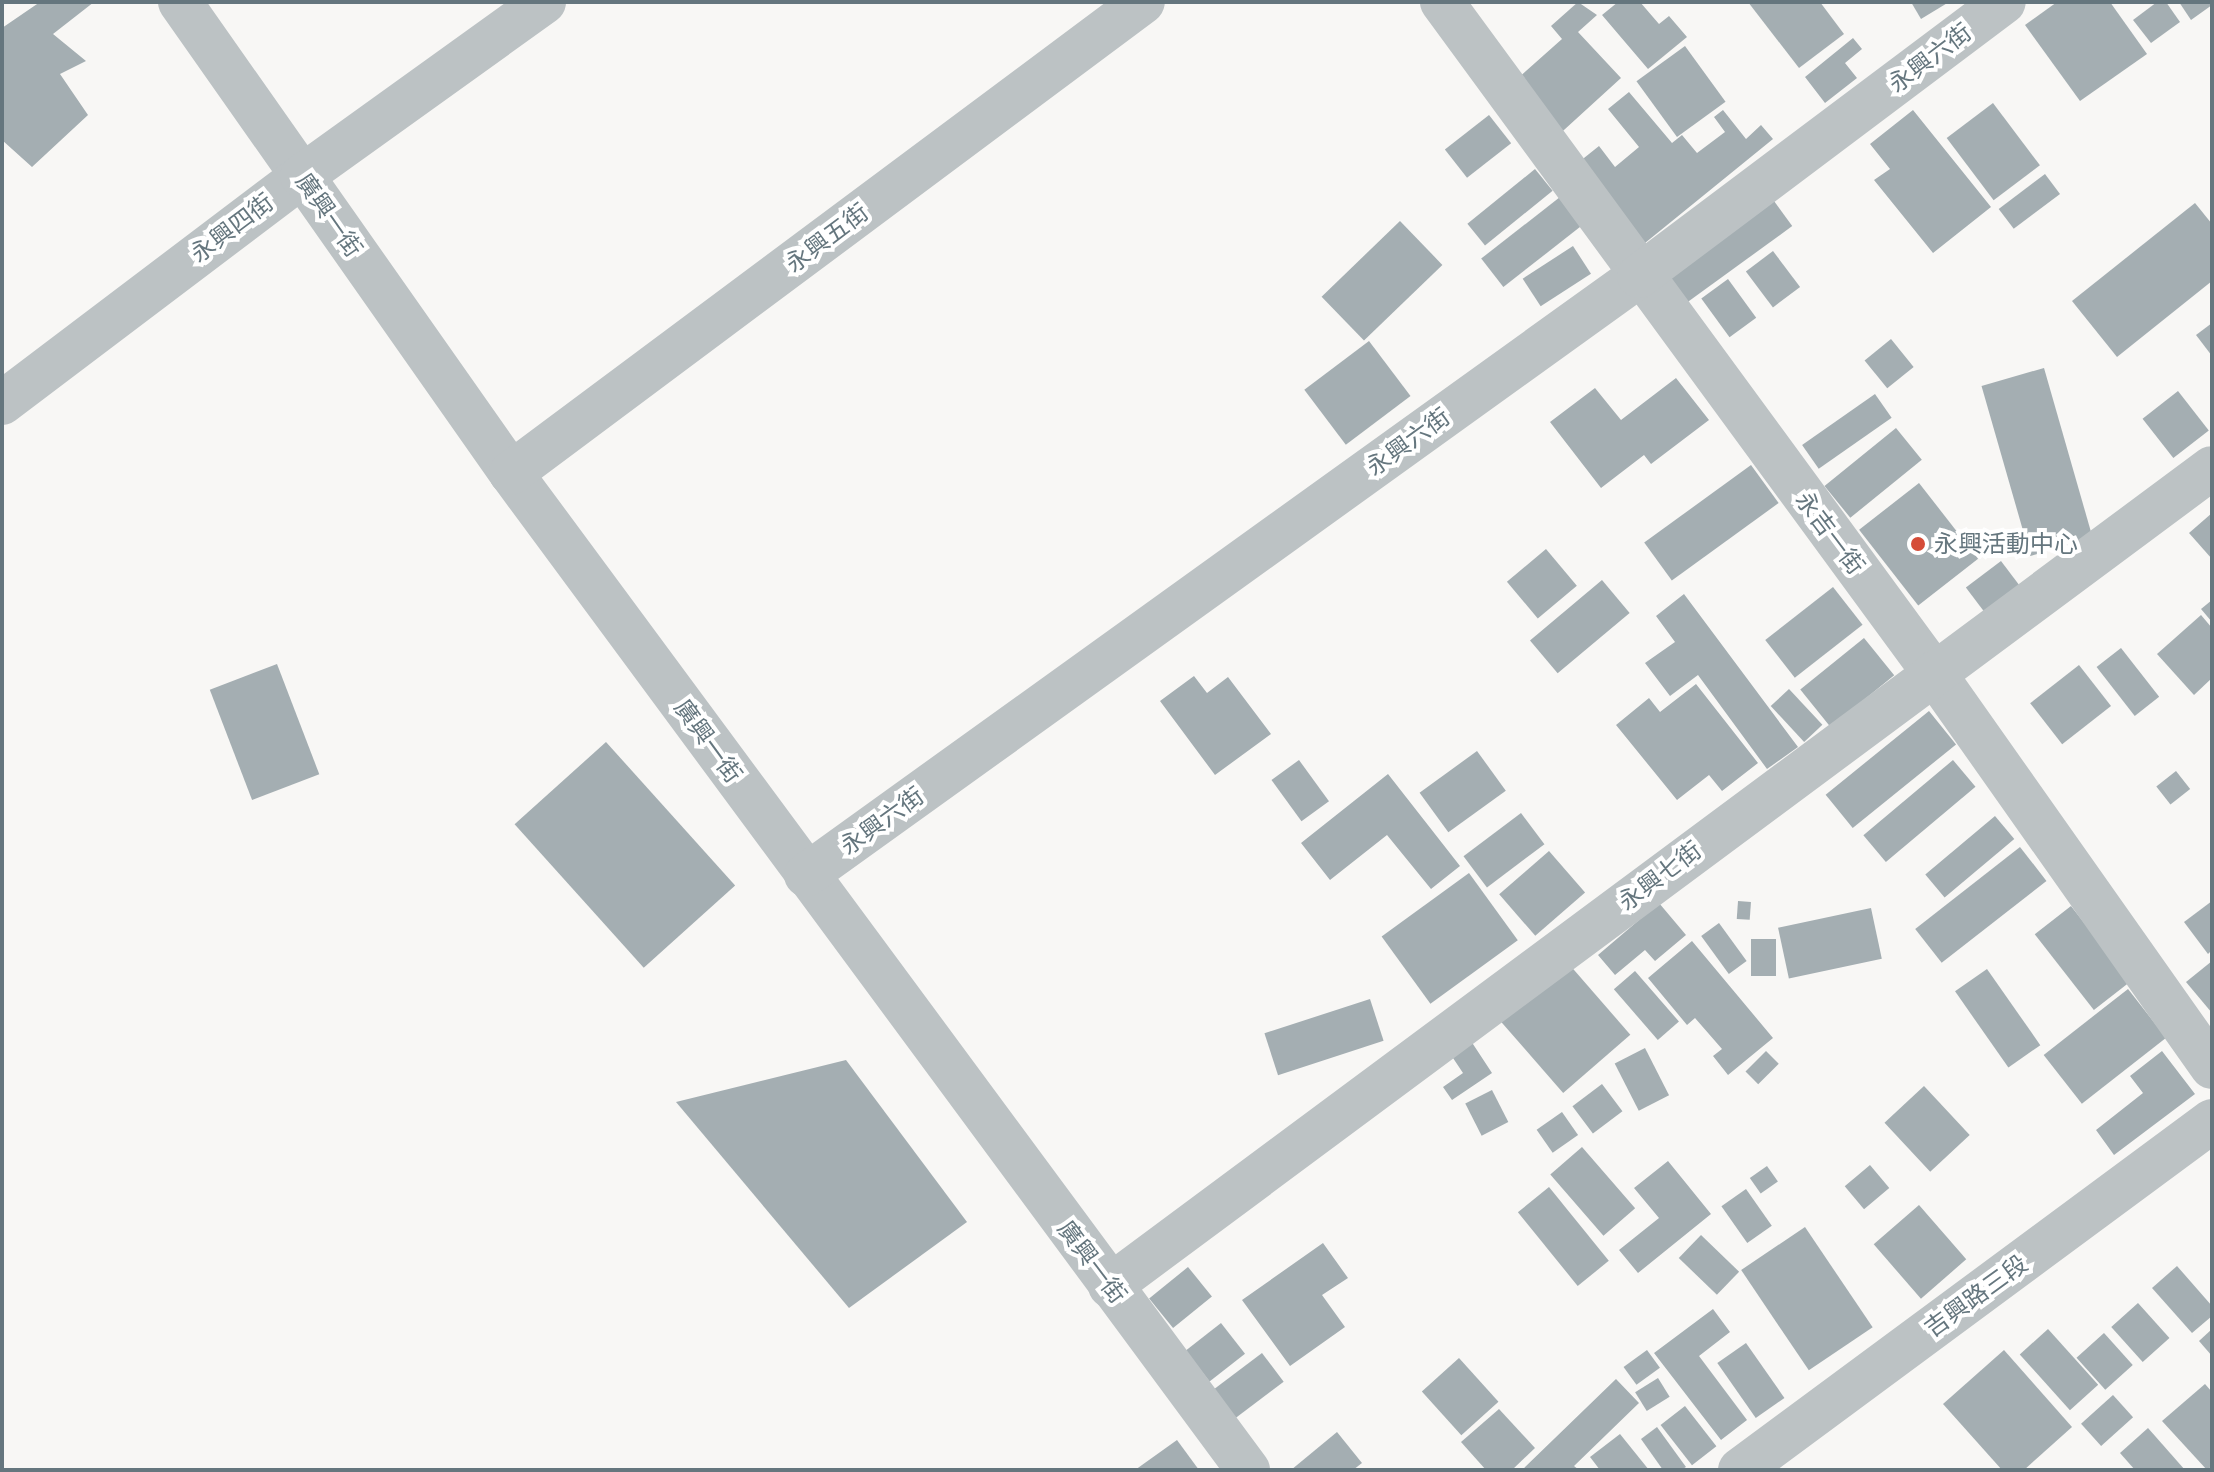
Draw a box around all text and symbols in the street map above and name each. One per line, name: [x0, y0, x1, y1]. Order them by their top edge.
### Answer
street label: 永興六街: [1883, 18, 1977, 98]
street label: 廣興一街: [290, 167, 368, 263]
street label: 永興四街: [185, 188, 279, 268]
street label: 永興五街: [780, 198, 874, 278]
street label: 永興六街: [1361, 402, 1455, 482]
street label: 永吉一街: [1790, 486, 1870, 580]
place label: 永興活動中心: [1934, 530, 2078, 558]
marker: 永興活動中心: [1909, 535, 1927, 553]
street label: 廣興一街: [668, 694, 748, 788]
street label: 永興六街: [835, 781, 929, 861]
street label: 永興七街: [1613, 836, 1707, 916]
street label: 廣興一街: [1052, 1215, 1132, 1309]
street label: 吉興路三段: [1919, 1249, 2033, 1343]

